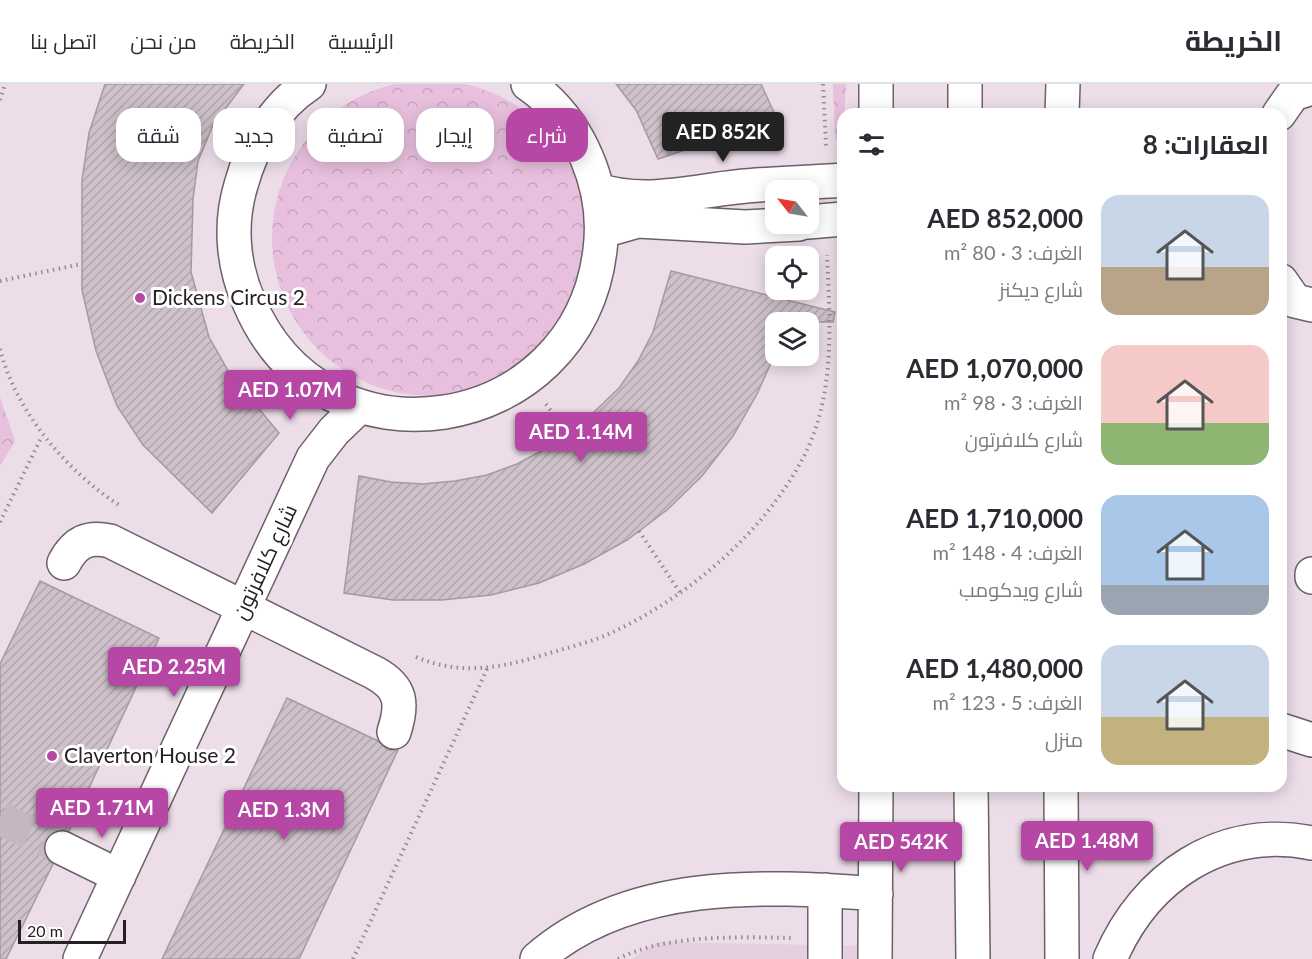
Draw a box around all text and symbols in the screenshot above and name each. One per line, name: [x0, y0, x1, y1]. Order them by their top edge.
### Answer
text: الخريطة: [1185, 23, 1282, 57]
text: اتصل بنا: [30, 28, 97, 53]
text: من نحن: [130, 28, 197, 53]
text: الخريطة: [230, 28, 295, 53]
text: الرئيسية: [328, 28, 394, 53]
chip: شقة: [116, 108, 201, 162]
chip: جديد: [213, 108, 295, 162]
chip: تصفية: [307, 108, 404, 162]
chip: إيجار: [416, 108, 494, 162]
chip: شراء: [506, 108, 588, 162]
pin: AED 852K: [661, 112, 785, 163]
text: AED 852K: [676, 119, 770, 143]
icon: filters: [855, 128, 888, 161]
text: العقارات: 8: [1143, 128, 1269, 160]
north arrow: [765, 180, 819, 234]
map controls: [765, 180, 819, 366]
text: AED 852,000: [927, 202, 1083, 234]
icon: home: [1149, 219, 1221, 291]
text: الغرف: 3 · 80 m²: [944, 240, 1083, 264]
button: locate: [765, 246, 819, 300]
text: شارع ديكنز: [999, 277, 1083, 301]
place label: Dickens Circus 2: [152, 284, 305, 309]
marker: Dickens Circus 2: [133, 291, 147, 305]
button: layers: [765, 312, 819, 366]
text: AED 1,070,000: [906, 352, 1083, 384]
icon: home: [1149, 369, 1221, 441]
pin: AED 1.07M: [221, 370, 359, 421]
text: AED 1.07M: [238, 377, 342, 401]
text: الغرف: 3 · 98 m²: [944, 390, 1083, 414]
pin: AED 1.14M: [512, 412, 650, 463]
text: AED 1.14M: [529, 419, 633, 443]
text: شارع كلافرتون: [965, 427, 1083, 451]
street label: شارع كلافرتون: [226, 500, 304, 624]
text: AED 1,710,000: [906, 502, 1083, 534]
icon: home: [1149, 519, 1221, 591]
text: الغرف: 4 · 148 m²: [932, 540, 1083, 564]
text: شارع ويدكومب: [959, 577, 1083, 601]
pin: AED 2.25M: [105, 647, 243, 698]
text: AED 1,480,000: [906, 652, 1083, 684]
text: AED 2.25M: [122, 654, 226, 678]
icon: home: [1149, 669, 1221, 741]
text: الغرف: 5 · 123 m²: [932, 690, 1083, 714]
text: منزل: [1045, 727, 1083, 751]
place label: Claverton House 2: [64, 742, 236, 767]
marker: Claverton House 2: [45, 749, 59, 763]
pin: AED 1.71M: [33, 788, 171, 839]
pin: AED 1.3M: [222, 790, 346, 841]
text: AED 1.71M: [50, 795, 154, 819]
text: AED 1.3M: [238, 797, 330, 821]
pin: AED 1.48M: [1018, 821, 1156, 872]
pin: AED 542K: [839, 822, 963, 873]
text: AED 1.48M: [1035, 828, 1139, 852]
text: AED 542K: [854, 829, 948, 853]
scale bar: [18, 917, 126, 944]
text: 20 m: [27, 921, 63, 940]

